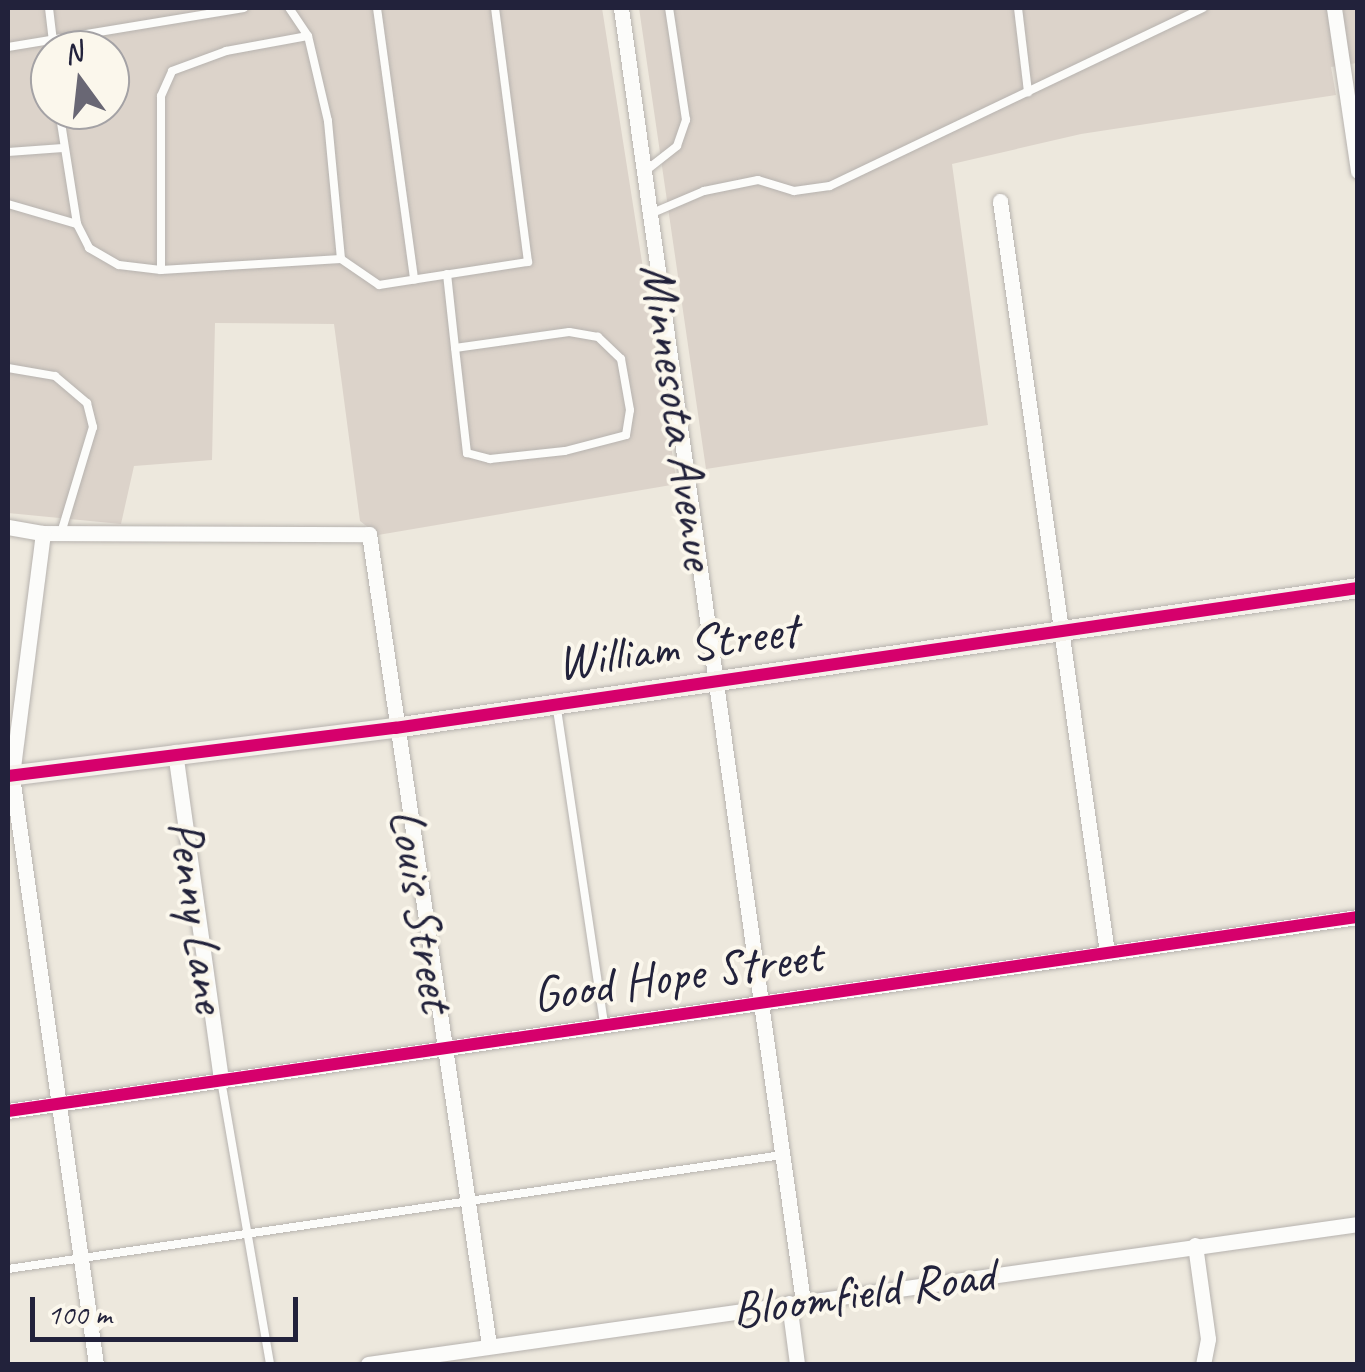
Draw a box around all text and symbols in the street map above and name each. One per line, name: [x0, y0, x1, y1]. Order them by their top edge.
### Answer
north arrow: [30, 30, 130, 130]
text: N: [60, 33, 86, 72]
street label: Minnesota Avenue: [628, 260, 730, 572]
street label: William Street: [553, 599, 801, 693]
street label: Louis Street: [376, 804, 468, 1016]
street label: Penny Lane: [155, 816, 241, 1016]
street label: Good Hope Street: [528, 925, 826, 1025]
street label: Bloomfield Road: [728, 1244, 998, 1340]
scale bar: [35, 1277, 302, 1339]
text: 100 m: [47, 1295, 112, 1333]

